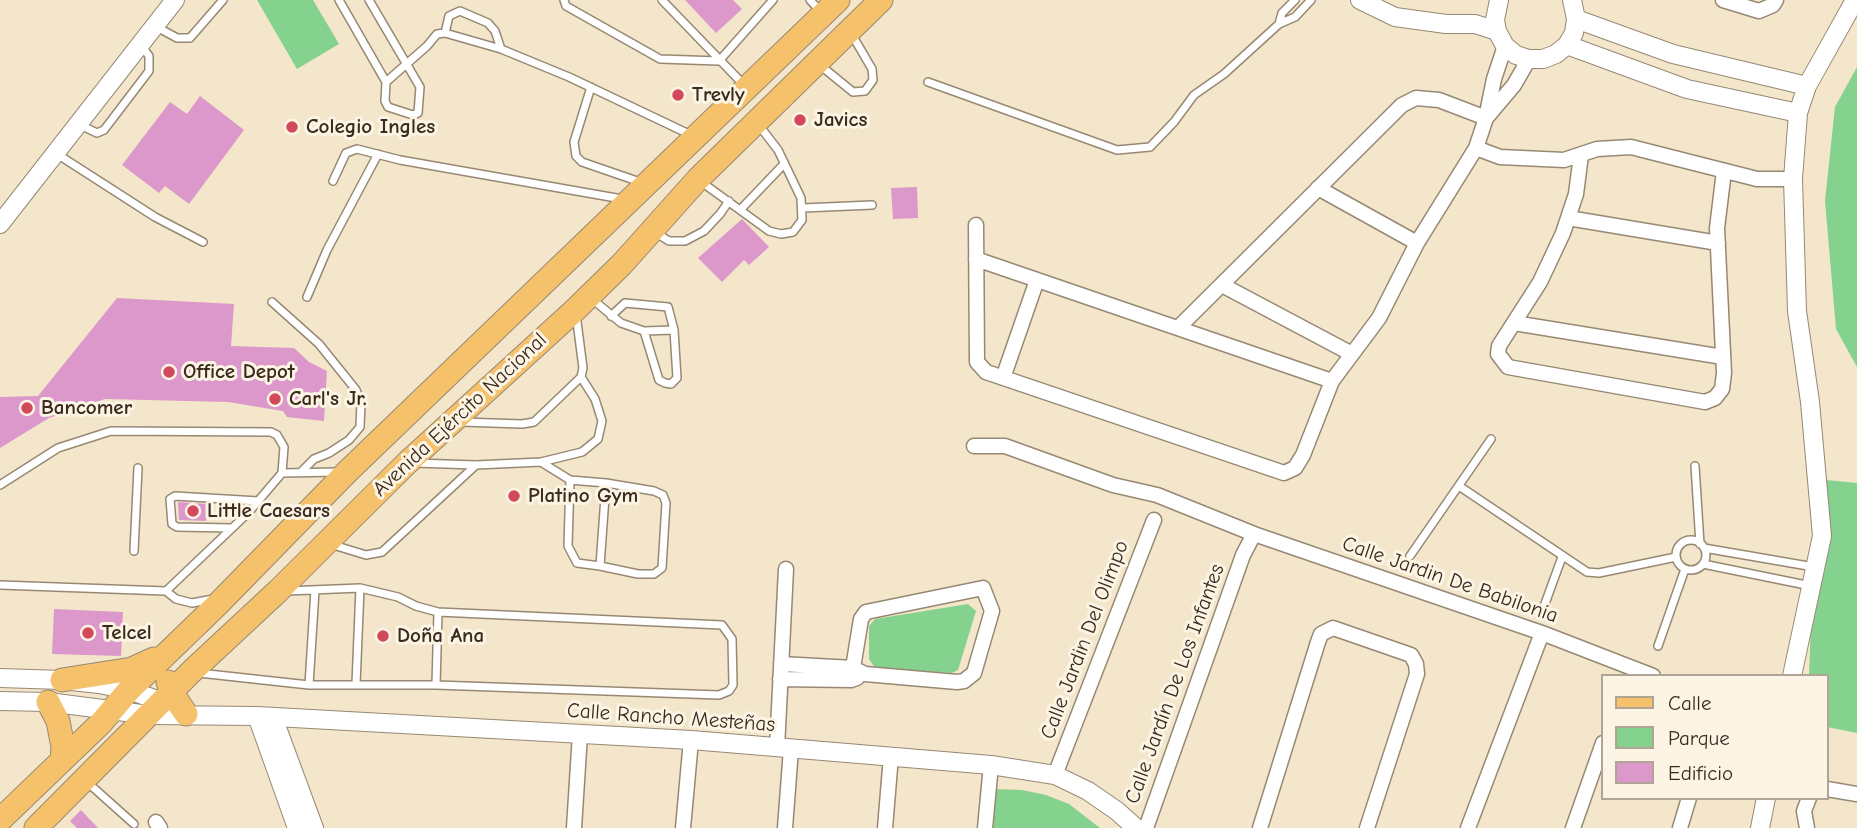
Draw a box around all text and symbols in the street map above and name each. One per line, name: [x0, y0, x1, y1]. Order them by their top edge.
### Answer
place label: Trevly: [692, 82, 745, 108]
marker: Trevly: [670, 87, 686, 103]
place label: Javics: [814, 107, 867, 133]
marker: Javics: [792, 112, 808, 128]
place label: Colegio Ingles: [306, 114, 435, 140]
marker: Colegio Ingles: [284, 119, 300, 135]
street label: Avenida Ejército Nacional: [368, 328, 552, 502]
place label: Office Depot: [183, 359, 295, 385]
marker: Office Depot: [161, 364, 177, 380]
place label: Carl's Jr.: [289, 386, 366, 412]
marker: Carl's Jr.: [267, 391, 283, 407]
place label: Bancomer: [41, 395, 132, 421]
marker: Bancomer: [19, 400, 35, 416]
place label: Platino Gym: [528, 483, 638, 509]
marker: Platino Gym: [506, 488, 522, 504]
place label: Little Caesars: [207, 498, 330, 524]
marker: Little Caesars: [185, 503, 201, 519]
street label: Calle Jardin De Babilonia: [1339, 531, 1561, 629]
street label: Calle Jardin Del Olimpo: [1035, 537, 1135, 743]
street label: Calle Jardín De Los Infantes: [1120, 561, 1230, 807]
place label: Telcel: [102, 620, 152, 646]
place label: Doña Ana: [397, 623, 484, 649]
marker: Telcel: [80, 625, 96, 641]
marker: Doña Ana: [375, 628, 391, 644]
legend: [1602, 674, 1829, 800]
text: Calle: [1668, 691, 1711, 715]
street label: Calle Rancho Mesteñas: [566, 698, 776, 738]
text: Parque: [1668, 726, 1730, 750]
text: Edificio: [1668, 761, 1733, 785]

